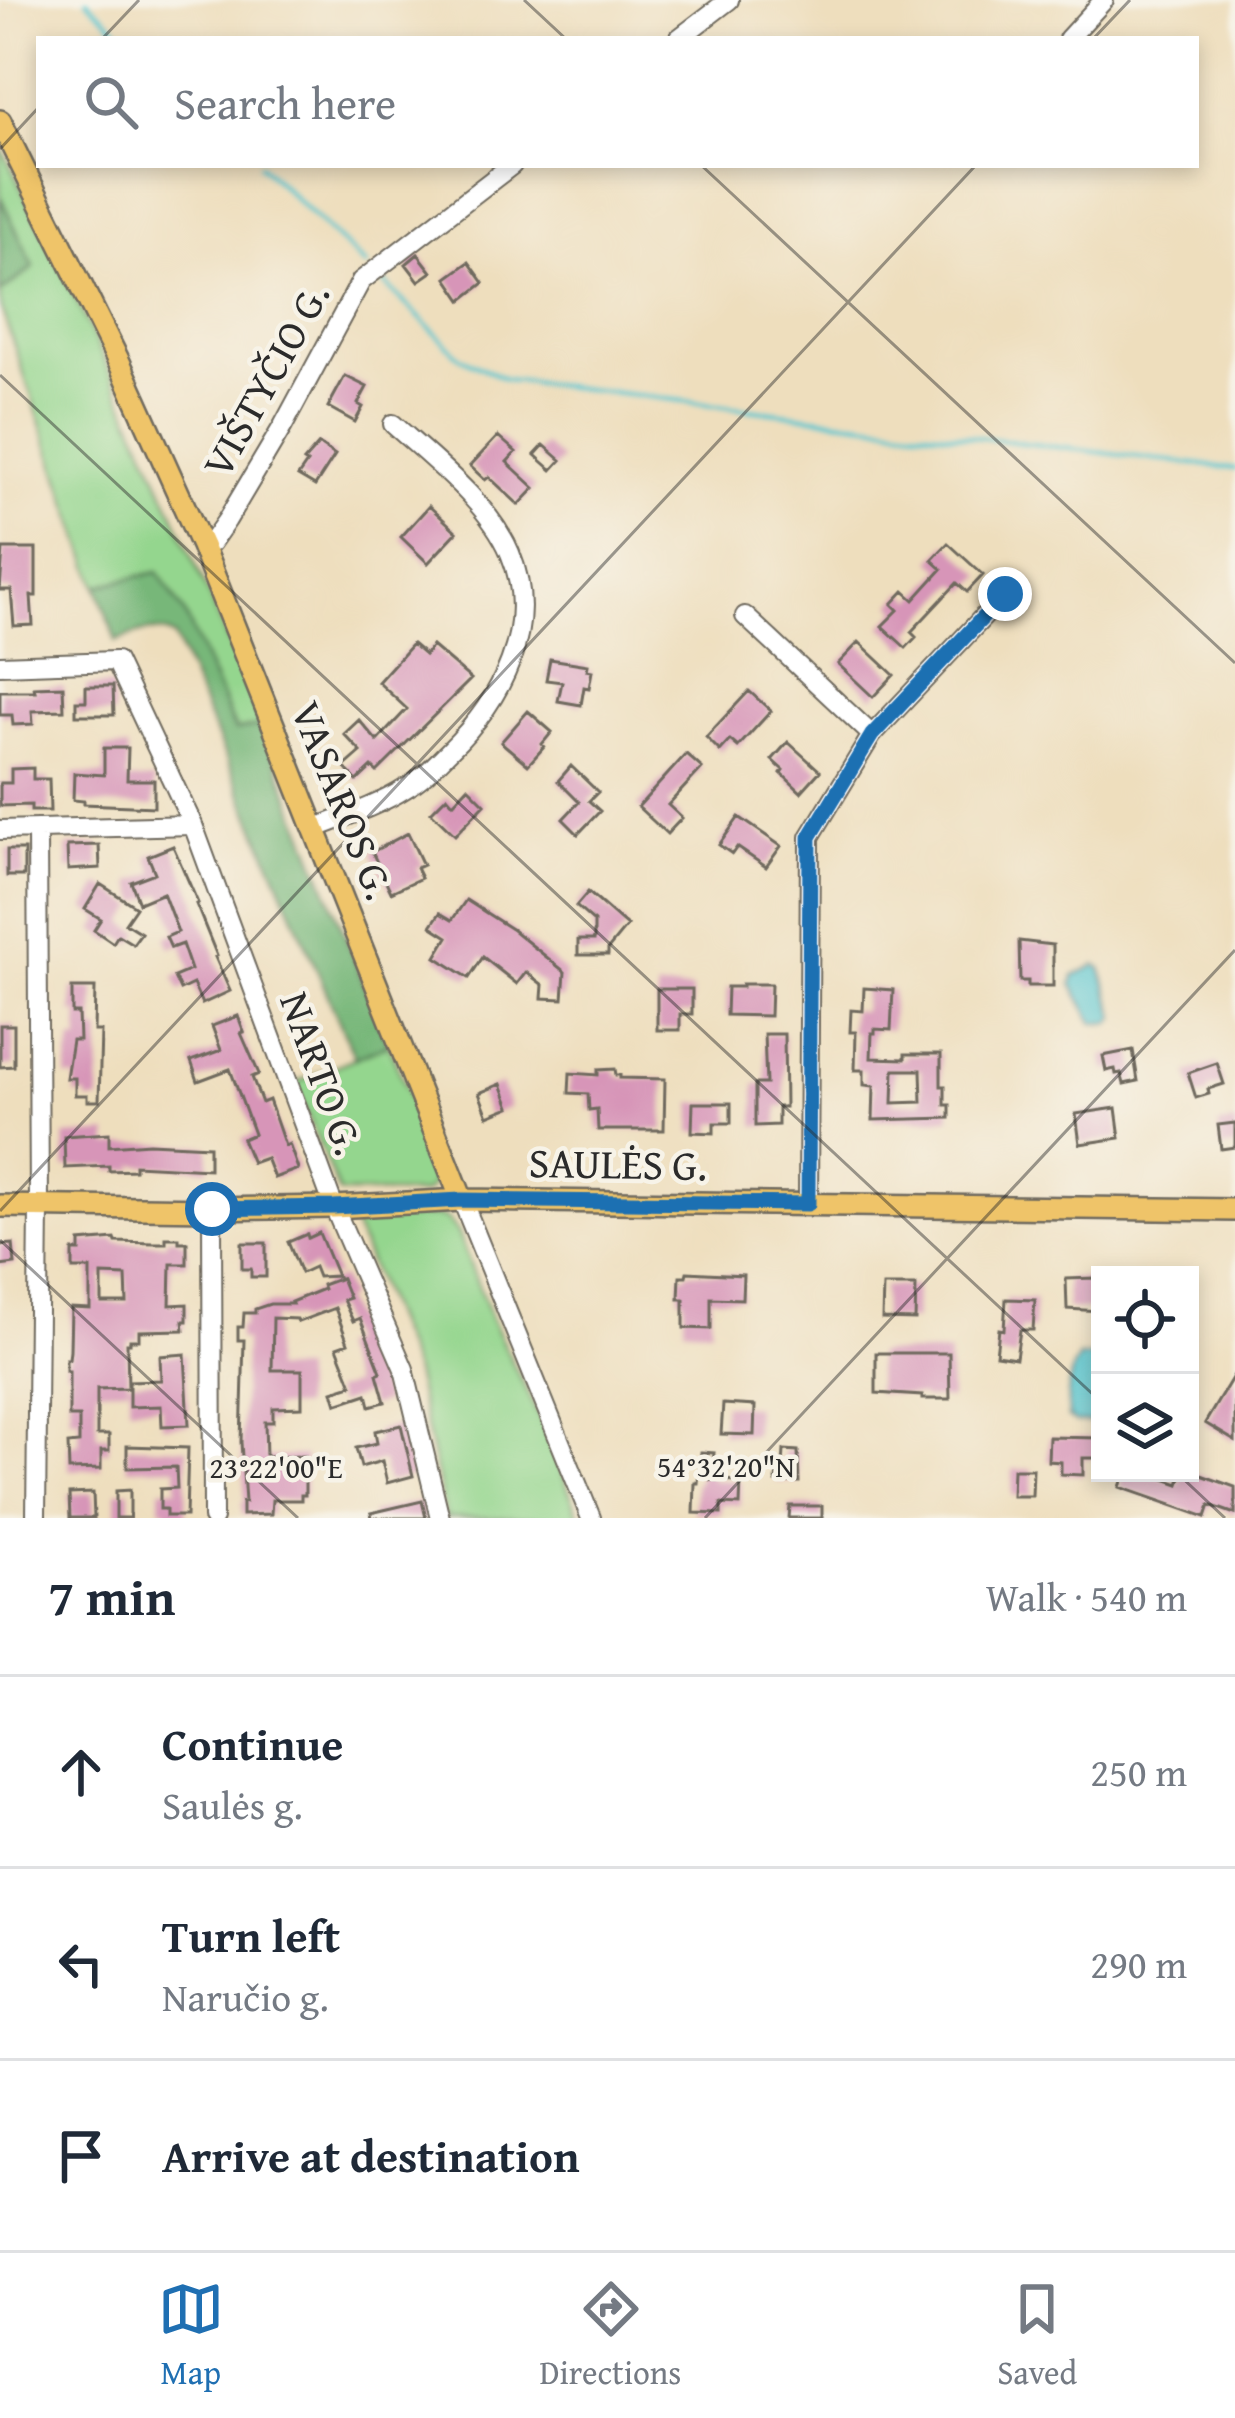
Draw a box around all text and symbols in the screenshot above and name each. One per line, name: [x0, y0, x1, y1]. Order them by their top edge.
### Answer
search box: [36, 36, 1199, 168]
icon: search: [78, 69, 144, 135]
text: Search here: [174, 70, 396, 135]
street label: VIŠTYČIO G.: [186, 270, 344, 488]
route end: [978, 567, 1032, 621]
street label: VASAROS G.: [277, 692, 411, 908]
street label: NARTO G.: [265, 983, 381, 1163]
street label: SAULĖS G.: [528, 1131, 708, 1195]
route start: [185, 1182, 239, 1236]
map controls: [1091, 1266, 1199, 1482]
button: locate: [1091, 1266, 1199, 1374]
button: layers: [1091, 1374, 1199, 1482]
text: 54°32'20"N: [657, 1444, 795, 1488]
text: 23°22'00"E: [209, 1445, 343, 1489]
text: 7 min: [48, 1559, 175, 1634]
text: Walk · 540 m: [986, 1568, 1187, 1625]
text: Continue: [162, 1711, 343, 1776]
icon: ahead: [48, 1739, 114, 1805]
text: 250 m: [1090, 1743, 1187, 1800]
text: Saulės g.: [162, 1776, 303, 1833]
text: Turn left: [162, 1903, 340, 1968]
icon: left: [48, 1931, 114, 1997]
text: 290 m: [1090, 1935, 1187, 1992]
text: Naručio g.: [162, 1968, 329, 2025]
icon: arrive: [48, 2123, 114, 2189]
text: Arrive at destination: [162, 2123, 580, 2188]
tab: Map: [158, 2276, 224, 2396]
tab: Directions: [540, 2276, 681, 2396]
tab: Saved: [997, 2276, 1077, 2396]

